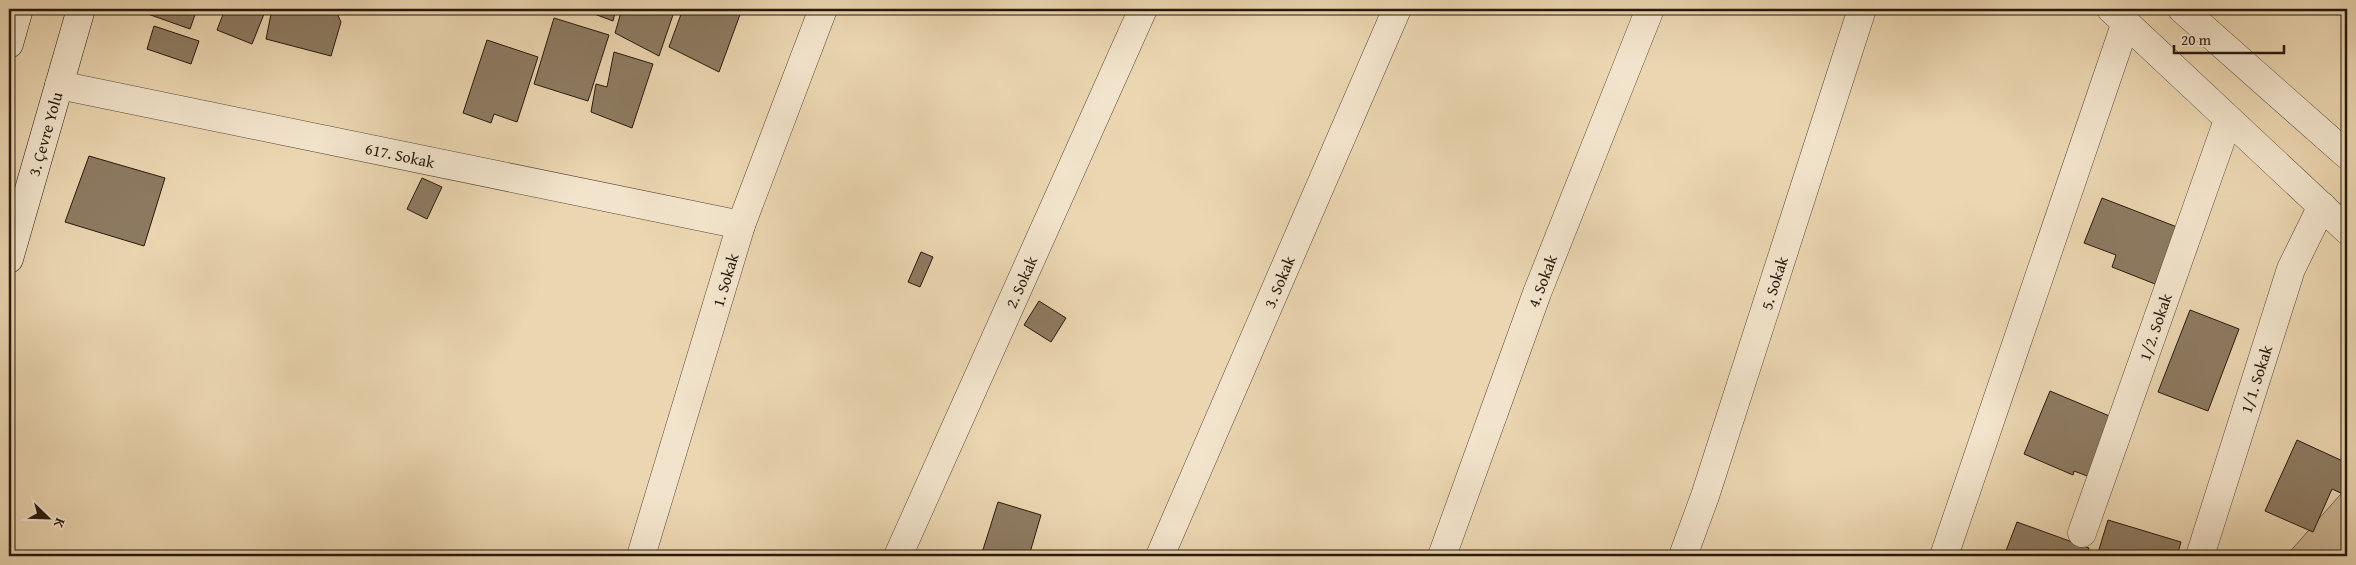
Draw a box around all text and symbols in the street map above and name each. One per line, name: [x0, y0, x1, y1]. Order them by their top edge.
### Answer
scale bar: [2174, 22, 2284, 54]
text: 20 m: [2181, 29, 2212, 50]
street label: 3. Çevre Yolu: [22, 89, 69, 179]
street label: 617. Sokak: [363, 136, 438, 174]
street label: 1. Sokak: [705, 249, 745, 310]
street label: 4. Sokak: [1521, 250, 1563, 311]
street label: 2. Sokak: [999, 251, 1043, 312]
street label: 3. Sokak: [1257, 251, 1301, 312]
street label: 5. Sokak: [1754, 252, 1794, 313]
street label: 1/2. Sokak: [2132, 289, 2178, 364]
street label: 1/1. Sokak: [2234, 341, 2279, 416]
north arrow: [22, 492, 72, 542]
text: K: [49, 515, 71, 531]

